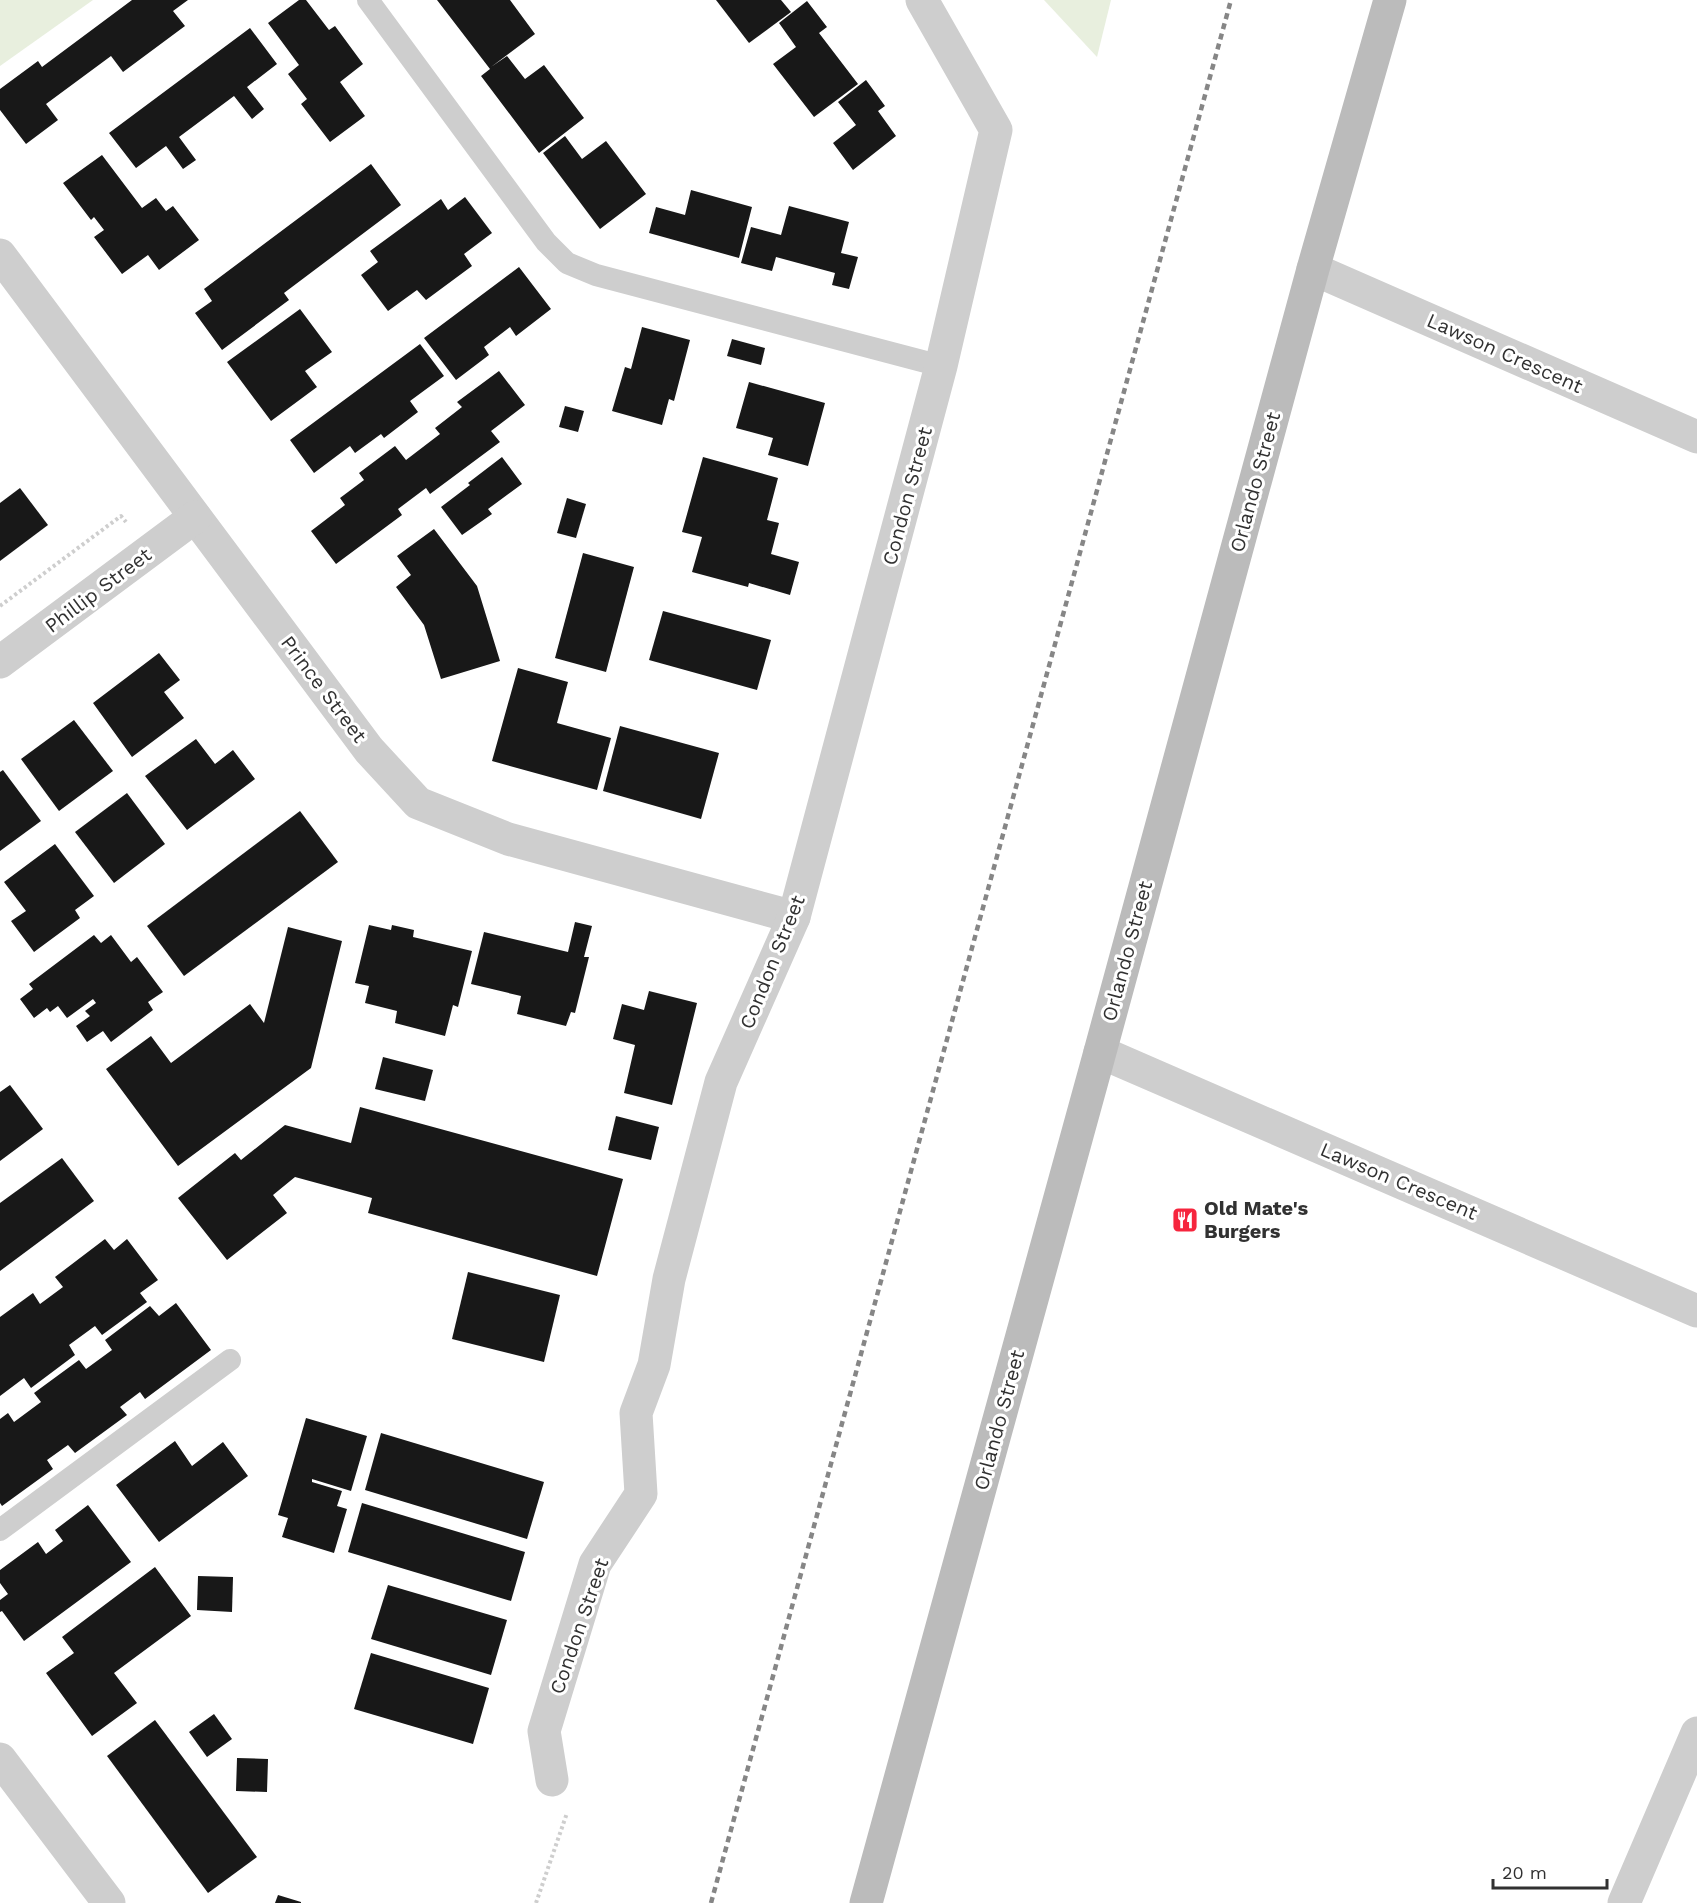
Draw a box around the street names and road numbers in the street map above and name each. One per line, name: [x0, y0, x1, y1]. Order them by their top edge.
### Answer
street label: Lawson Crescent: [1423, 308, 1587, 398]
street label: Orlando Street: [1225, 409, 1285, 555]
street label: Condon Street: [877, 424, 937, 568]
street label: Phillip Street: [40, 542, 156, 638]
street label: Prince Street: [276, 631, 372, 748]
street label: Orlando Street: [1097, 878, 1157, 1024]
street label: Condon Street: [734, 891, 810, 1032]
street label: Lawson Crescent: [1317, 1137, 1482, 1225]
street label: Orlando Street: [969, 1347, 1029, 1493]
street label: Condon Street: [545, 1554, 614, 1697]

